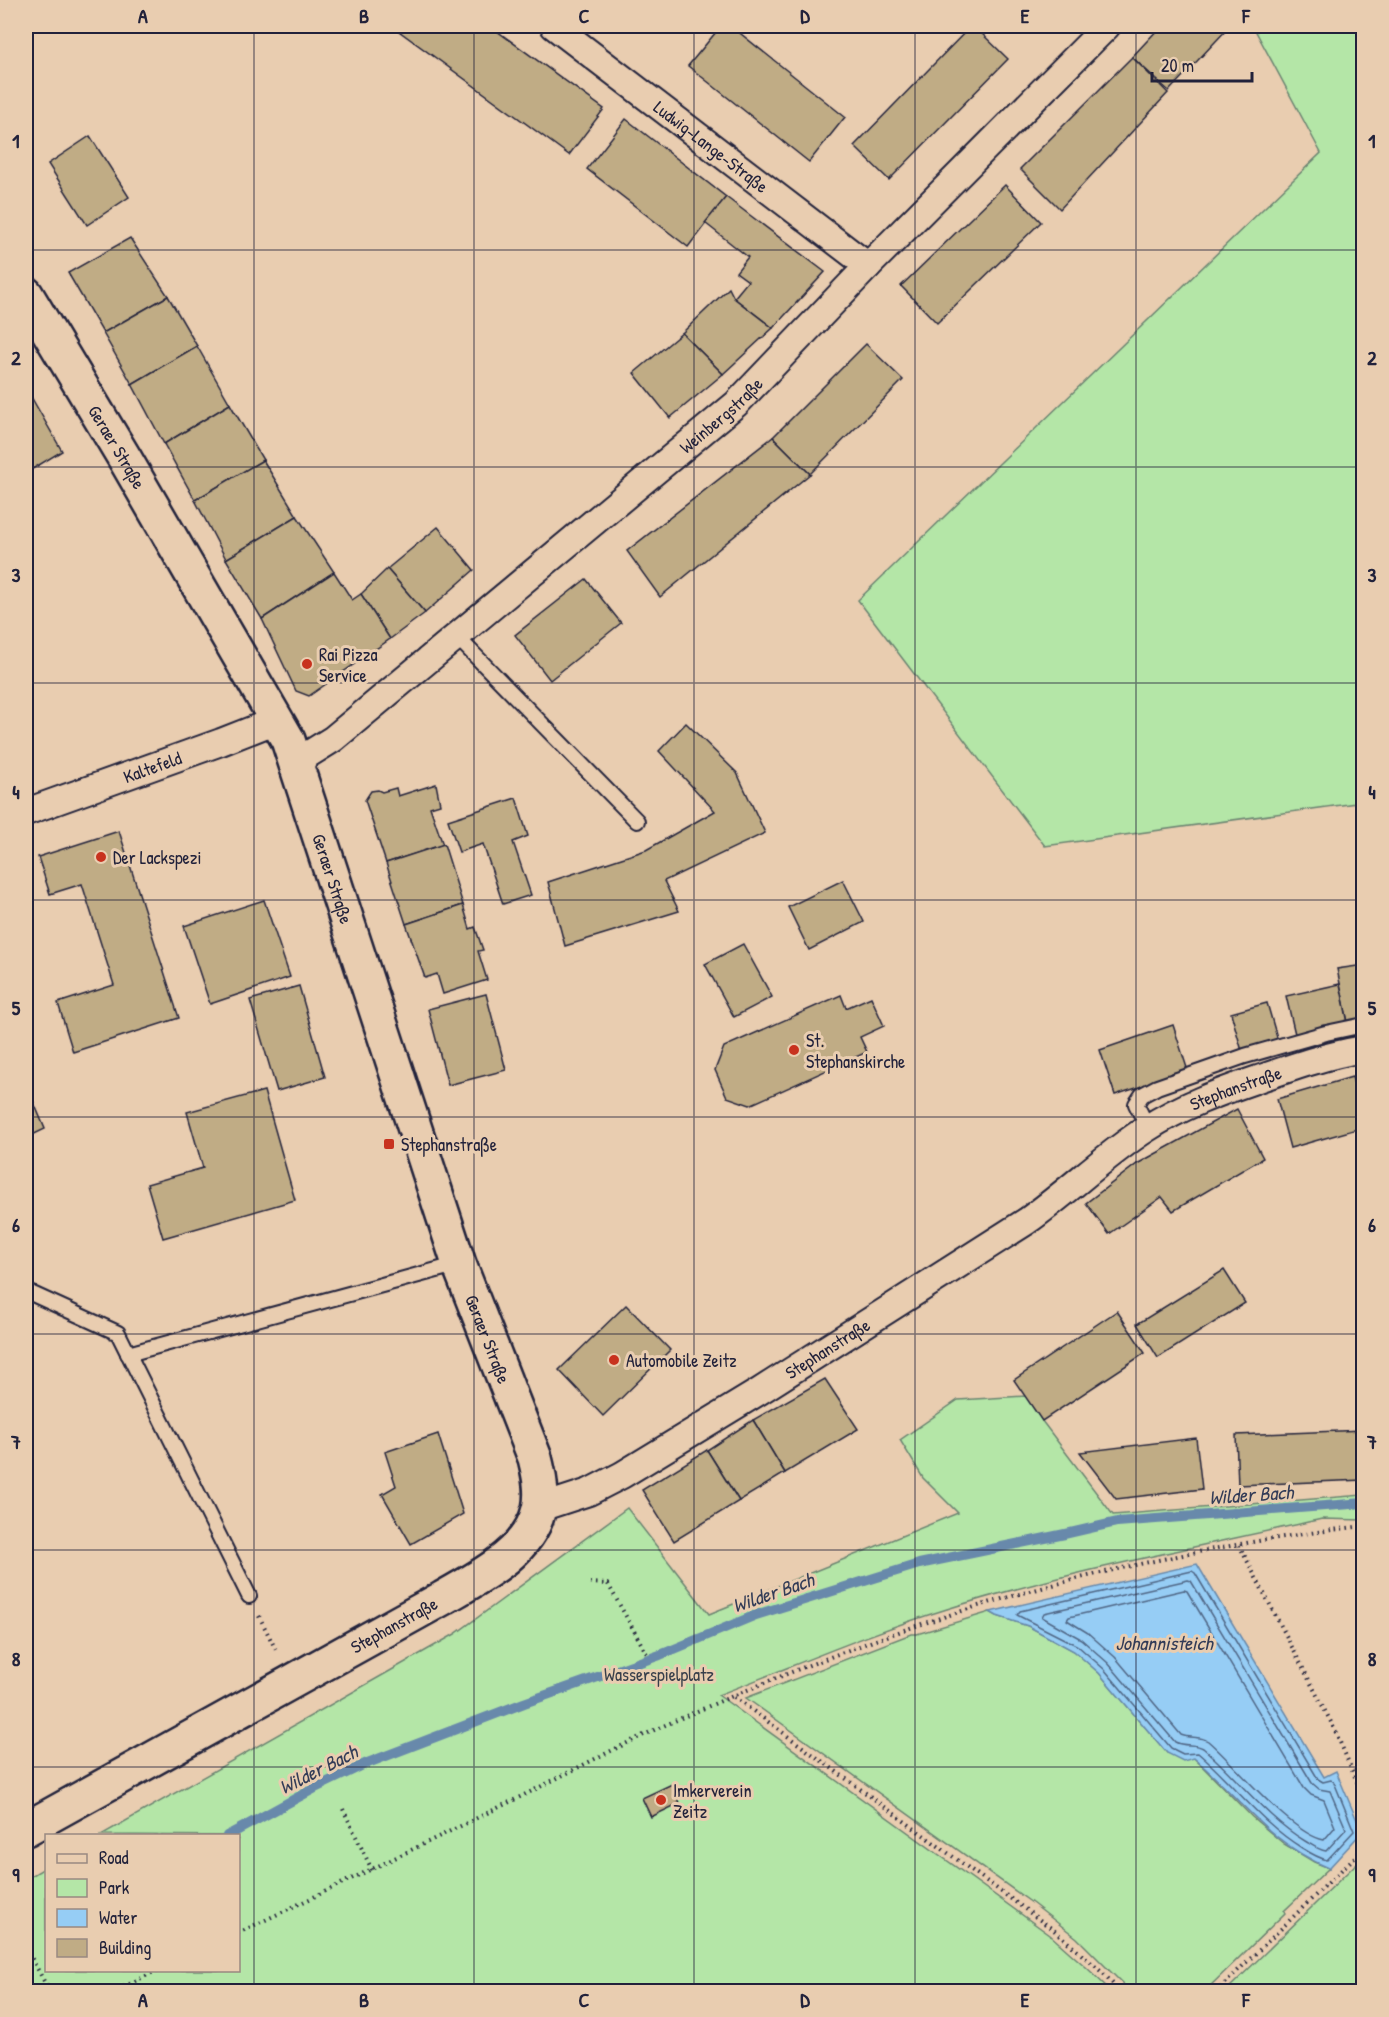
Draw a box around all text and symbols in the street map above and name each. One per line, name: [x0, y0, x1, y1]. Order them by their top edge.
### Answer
text: A: [138, 2, 148, 29]
text: B: [359, 2, 369, 29]
text: C: [579, 2, 590, 29]
text: D: [800, 2, 810, 29]
text: E: [1021, 2, 1030, 29]
text: F: [1241, 2, 1251, 29]
scale bar: [1152, 45, 1252, 83]
text: 20 m: [1161, 53, 1194, 78]
street label: Ludwig-Lange-Straße: [649, 94, 774, 198]
text: 1: [12, 127, 20, 154]
text: 1: [1368, 127, 1376, 154]
text: 2: [11, 344, 21, 371]
text: 2: [1367, 344, 1377, 371]
street label: Weinbergstraße: [674, 371, 768, 459]
street label: Geraer Straße: [83, 400, 152, 493]
text: 3: [12, 561, 21, 588]
text: 3: [1368, 561, 1377, 588]
place label: Rai Pizza Service: [319, 642, 378, 688]
marker: Rai Pizza Service: [300, 657, 314, 671]
street label: Kaltefeld: [120, 745, 185, 789]
text: 4: [12, 778, 20, 805]
text: 4: [1368, 778, 1376, 805]
street label: Geraer Straße: [307, 830, 360, 927]
place label: Der Lackspezi: [113, 845, 202, 870]
marker: Der Lackspezi: [94, 850, 108, 864]
text: 5: [12, 994, 21, 1021]
text: 5: [1368, 994, 1377, 1021]
place label: St. Stephanskirche: [806, 1028, 905, 1074]
marker: St. Stephanskirche: [787, 1043, 801, 1057]
street label: Stephanstraße: [1186, 1059, 1285, 1116]
place label: Stephanstraße: [401, 1132, 497, 1157]
marker: Stephanstraße: [382, 1137, 396, 1151]
text: 6: [12, 1211, 20, 1238]
text: 6: [1368, 1211, 1376, 1238]
street label: Geraer Straße: [460, 1291, 517, 1387]
street label: Stephanstraße: [780, 1312, 874, 1384]
place label: Automobile Zeitz: [626, 1348, 737, 1373]
marker: Automobile Zeitz: [607, 1353, 621, 1367]
text: 7: [10, 1428, 21, 1455]
text: 7: [1366, 1428, 1377, 1455]
water label: Wilder Bach: [1208, 1477, 1296, 1510]
water label: Wilder Bach: [729, 1565, 819, 1618]
street label: Stephanstraße: [346, 1591, 442, 1659]
water label: Johannisteich: [1115, 1629, 1214, 1656]
text: 8: [12, 1645, 21, 1672]
text: 8: [1368, 1645, 1377, 1672]
park label: Wasserspielplatz: [604, 1662, 714, 1687]
water label: Wilder Bach: [274, 1737, 363, 1800]
place label: Imkerverein Zeitz: [673, 1778, 752, 1824]
marker: Imkerverein Zeitz: [654, 1793, 668, 1807]
legend: [45, 1834, 240, 1972]
text: Road: [99, 1845, 129, 1870]
text: 9: [12, 1861, 20, 1888]
text: 9: [1368, 1861, 1376, 1888]
text: Park: [99, 1875, 130, 1900]
text: Water: [99, 1905, 137, 1930]
text: Building: [99, 1935, 151, 1960]
text: A: [138, 1986, 148, 2013]
text: B: [359, 1986, 369, 2013]
text: C: [579, 1986, 590, 2013]
text: D: [800, 1986, 810, 2013]
text: E: [1021, 1986, 1030, 2013]
text: F: [1241, 1986, 1251, 2013]

